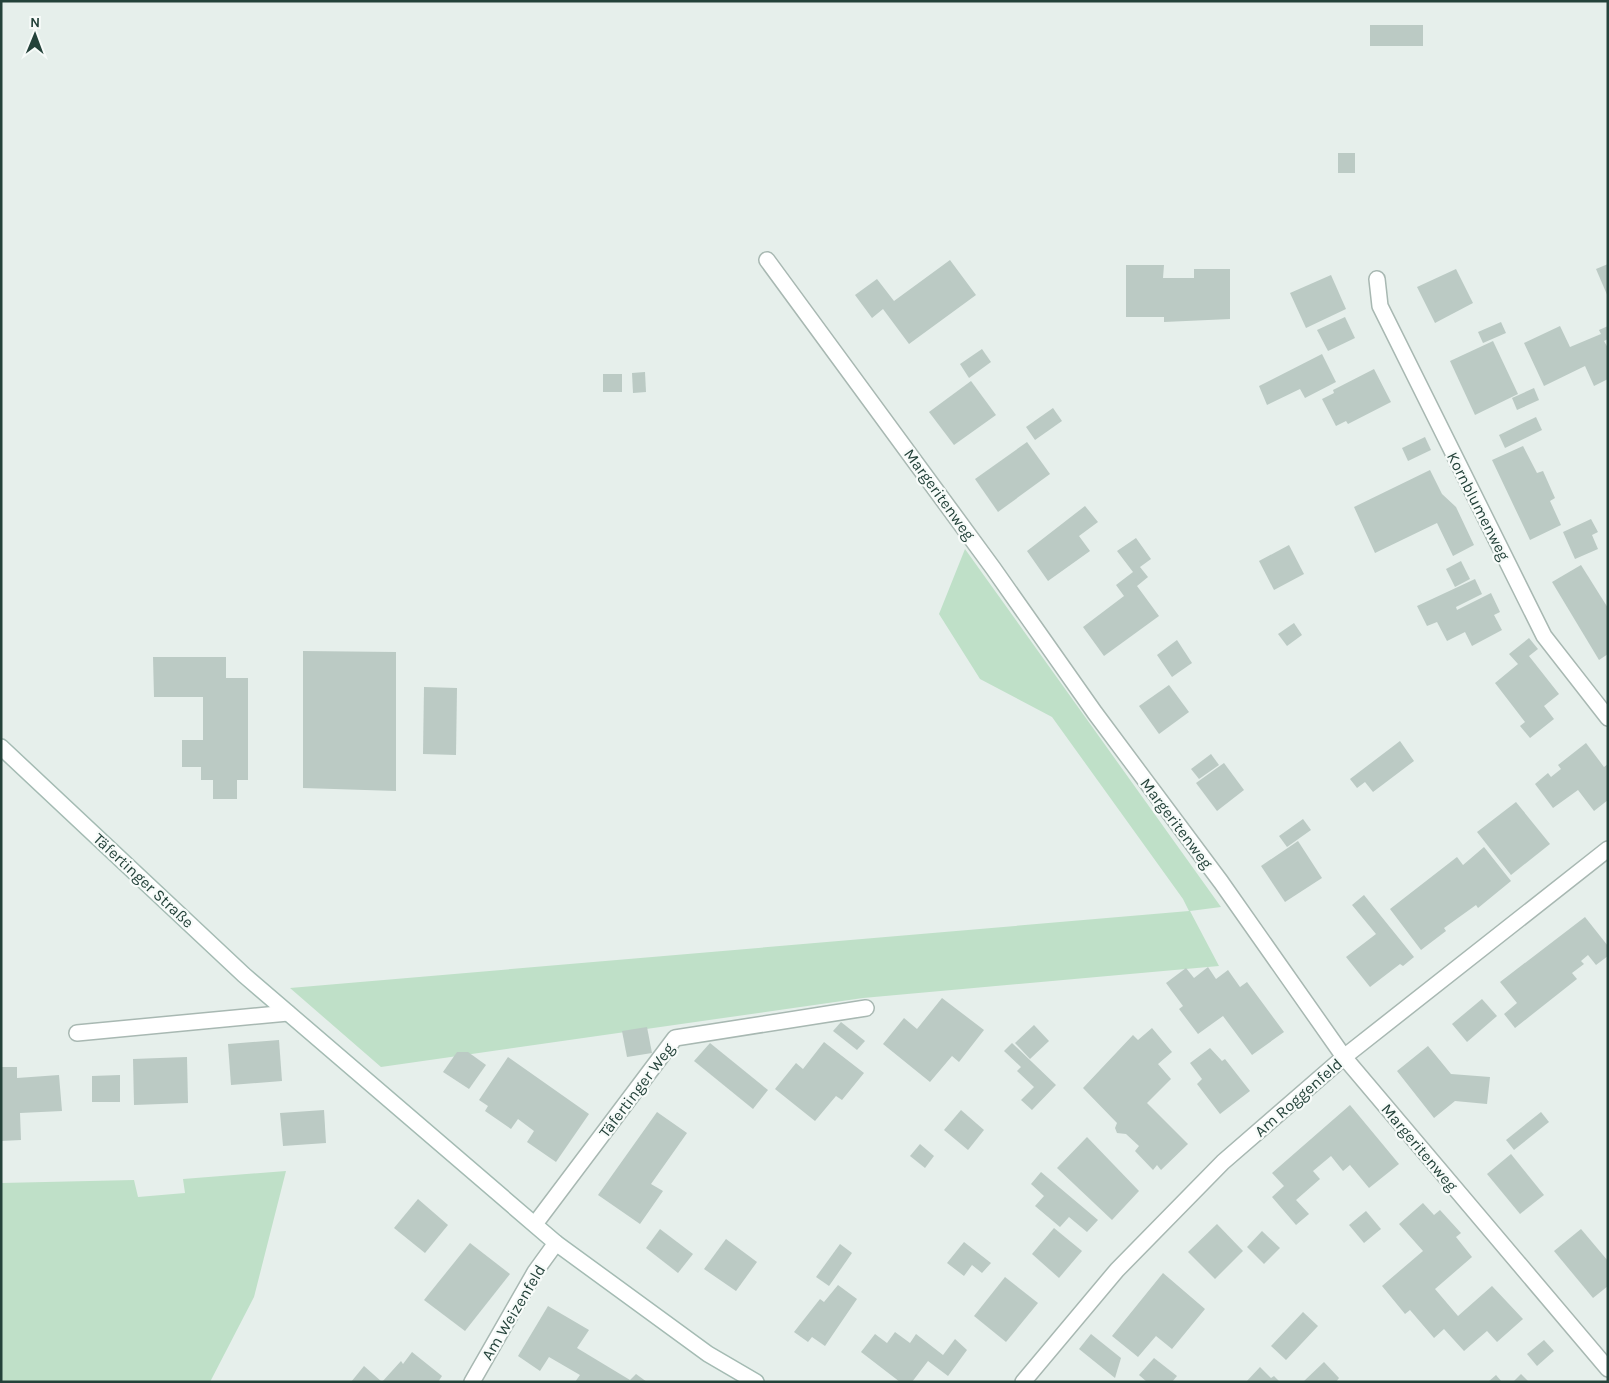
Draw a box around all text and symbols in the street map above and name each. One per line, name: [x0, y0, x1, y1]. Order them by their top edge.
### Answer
north arrow: [10, 10, 60, 60]
text: N: [30, 14, 40, 31]
street label: Margeritenweg: [900, 445, 979, 544]
street label: Kornblumenweg: [1443, 449, 1514, 564]
street label: Margeritenweg: [1136, 774, 1217, 872]
street label: Täfertinger Straße: [89, 829, 198, 932]
street label: Täfertinger Weg: [595, 1039, 678, 1141]
street label: Am Roggenfeld: [1251, 1054, 1346, 1141]
street label: Margeritenweg: [1377, 1100, 1462, 1195]
street label: Am Weizenfeld: [478, 1261, 549, 1363]

